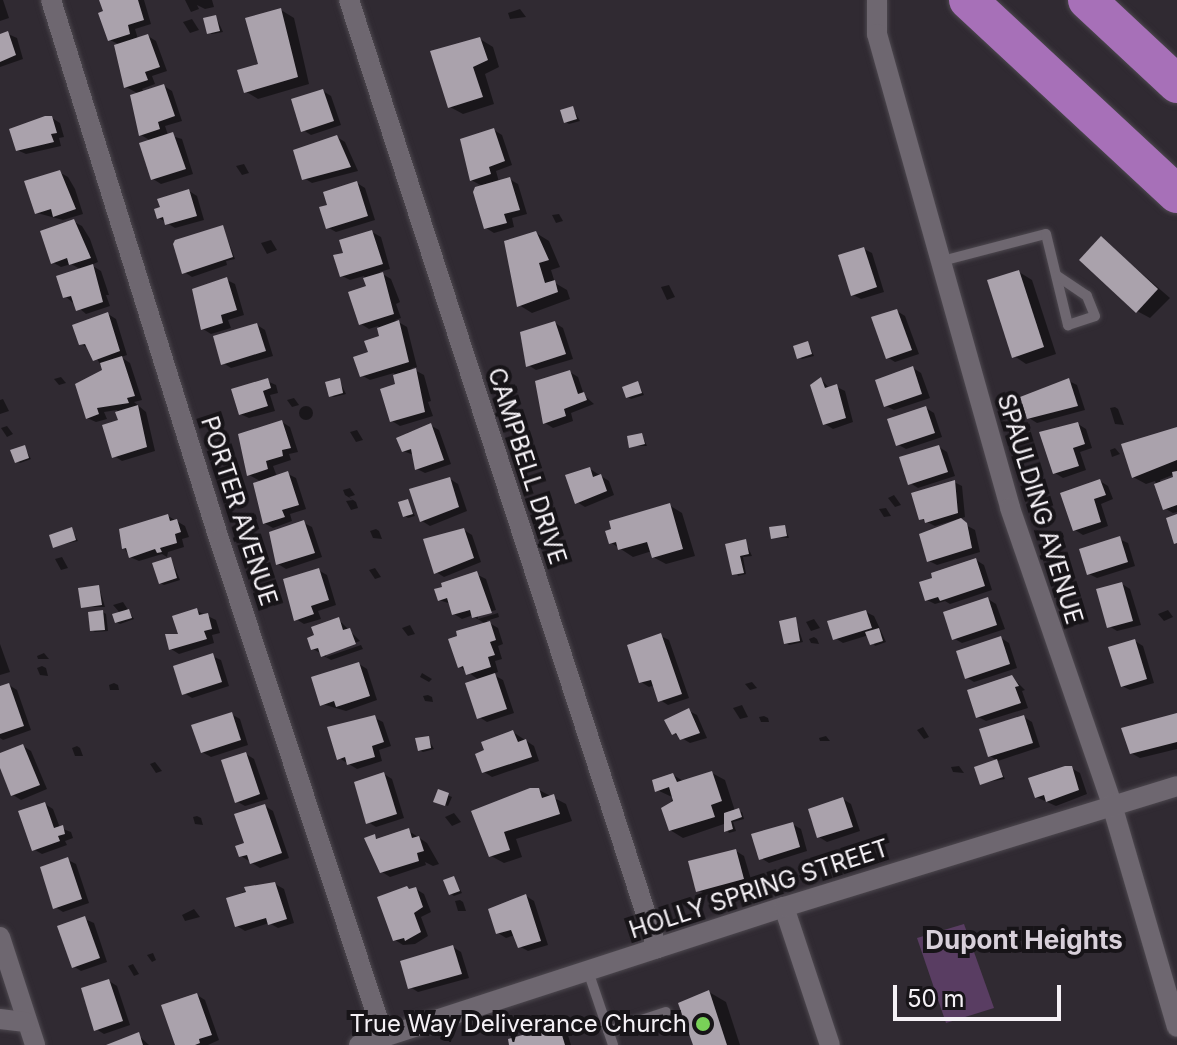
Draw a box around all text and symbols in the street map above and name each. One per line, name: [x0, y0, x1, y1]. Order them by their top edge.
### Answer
street label: CAMPBELL DRIVE: [482, 364, 572, 568]
street label: SPAULDING AVENUE: [991, 390, 1089, 628]
street label: PORTER AVENUE: [195, 413, 283, 609]
street label: HOLLY SPRING STREET: [625, 833, 893, 945]
district label: Dupont Heights: [925, 924, 1123, 956]
scale bar: [897, 969, 1065, 1019]
text: 50 m: [907, 984, 965, 1013]
place label: True Way Deliverance Church: [350, 1010, 687, 1038]
marker: True Way Deliverance Church: [694, 1015, 712, 1033]

